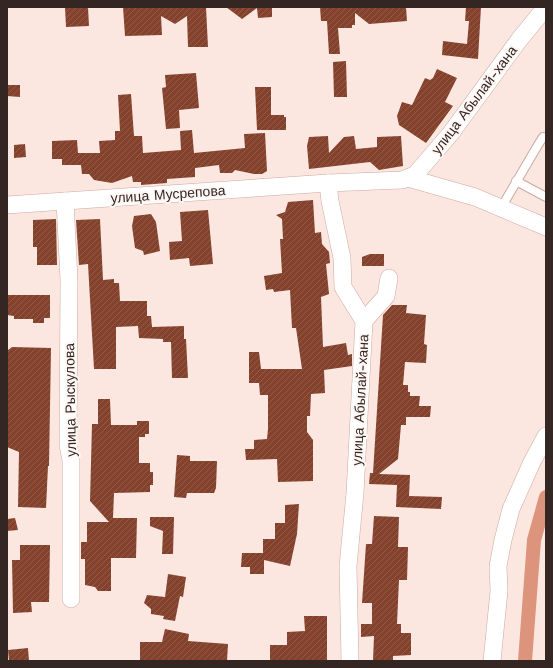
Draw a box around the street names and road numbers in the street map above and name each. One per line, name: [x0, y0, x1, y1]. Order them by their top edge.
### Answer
street label: улица Абылай-хана: [428, 42, 520, 157]
street label: улица Мусрепова: [110, 182, 226, 206]
street label: улица Абылай-хана: [349, 334, 371, 466]
street label: улица Рыскулова: [61, 343, 79, 457]

